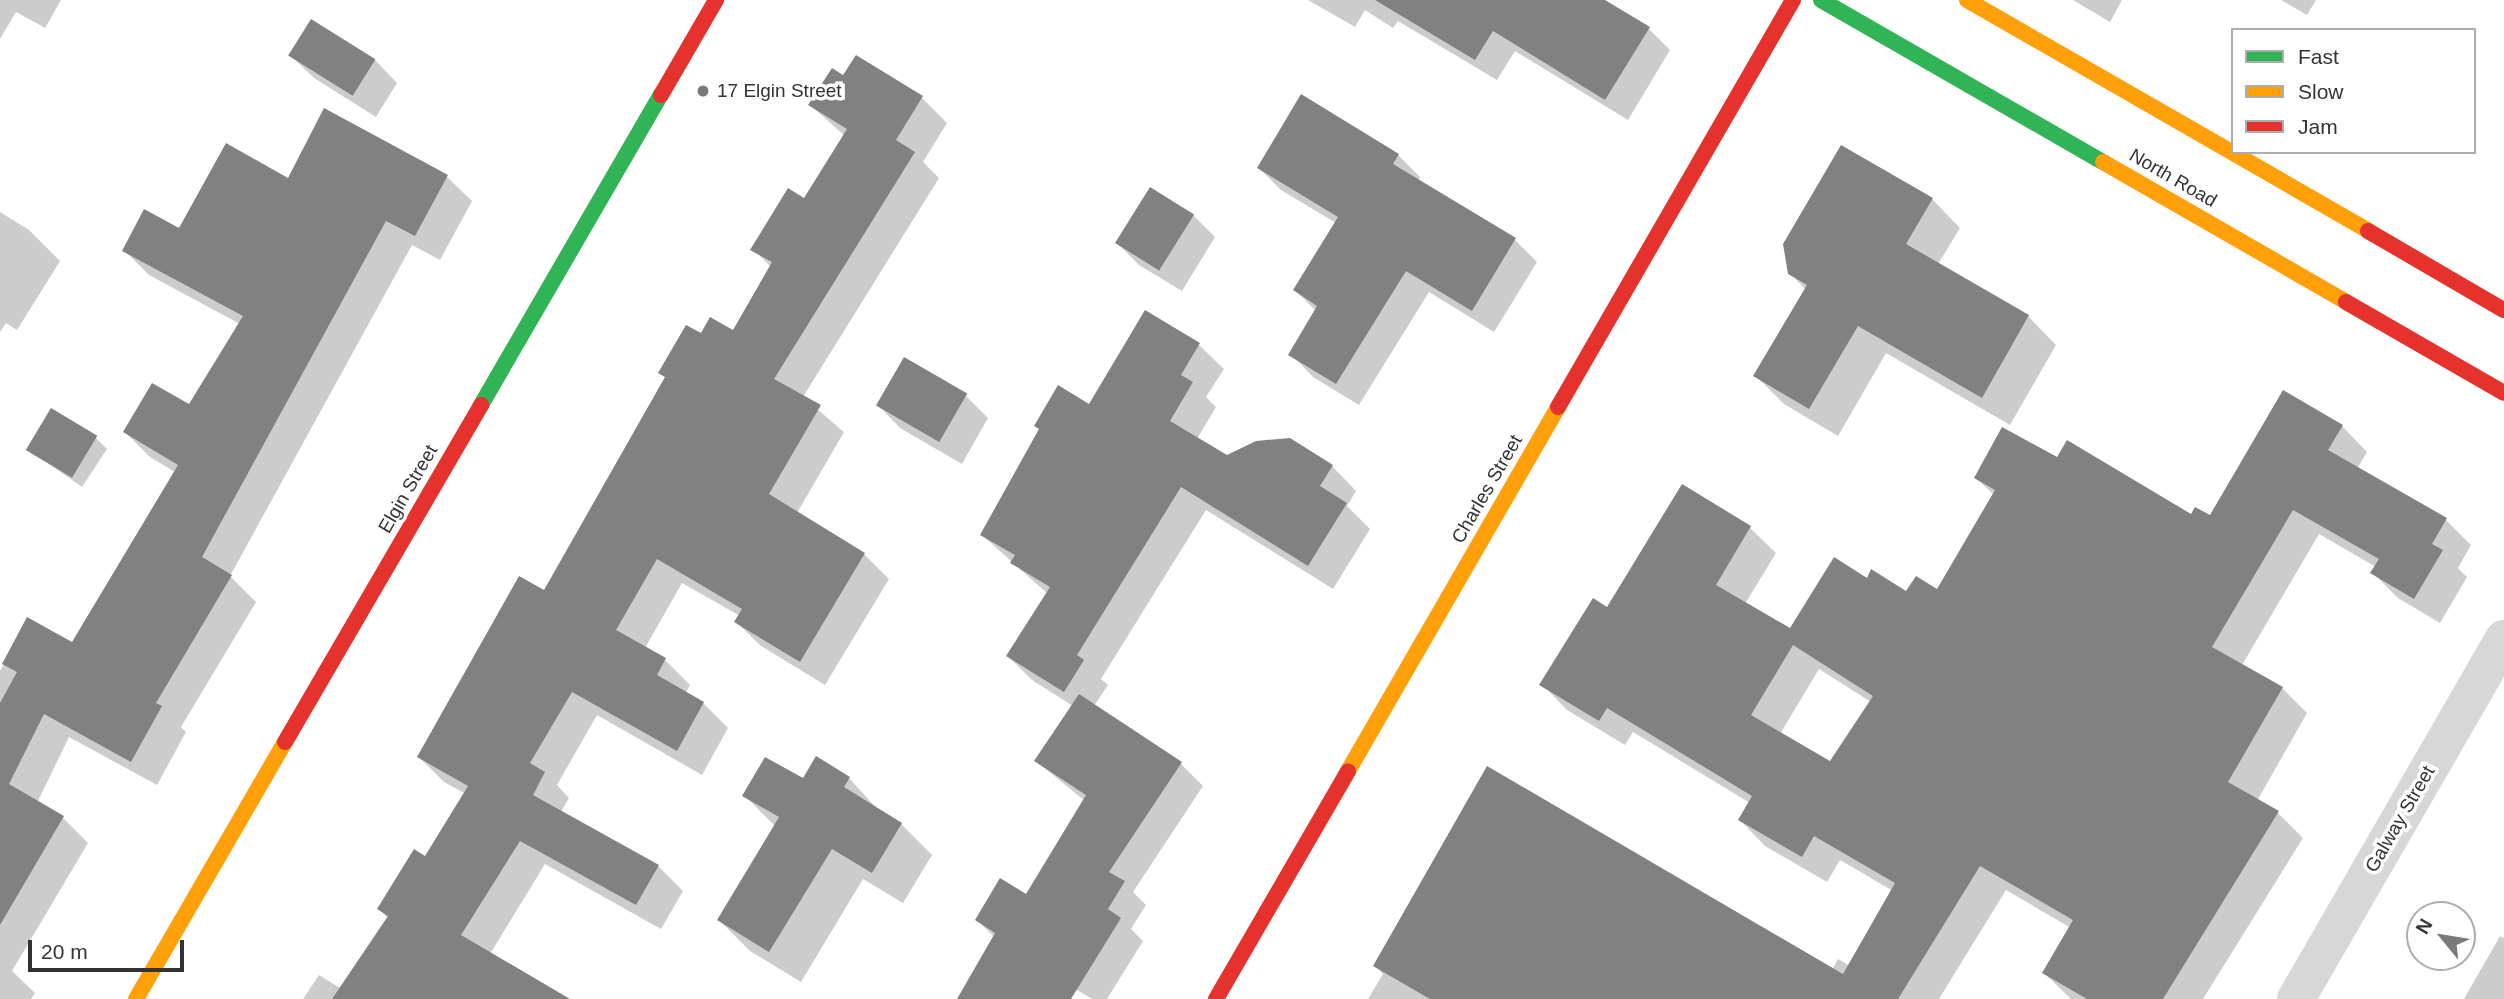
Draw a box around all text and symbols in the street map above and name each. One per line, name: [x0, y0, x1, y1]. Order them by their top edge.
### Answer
legend: [2231, 28, 2476, 154]
text: Fast: [2298, 45, 2339, 68]
place label: 17 Elgin Street: [717, 80, 842, 102]
text: Slow: [2298, 80, 2344, 103]
marker: 17 Elgin Street: [695, 83, 711, 99]
text: Jam: [2298, 115, 2338, 138]
street label: North Road: [2125, 144, 2221, 212]
street label: Charles Street: [1447, 431, 1527, 547]
street label: Elgin Street: [374, 441, 442, 537]
street label: Galway Street: [2360, 762, 2440, 876]
north arrow: [2406, 901, 2476, 971]
text: N: [2412, 915, 2437, 937]
scale bar: [32, 926, 187, 970]
text: 20 m: [41, 940, 88, 963]

